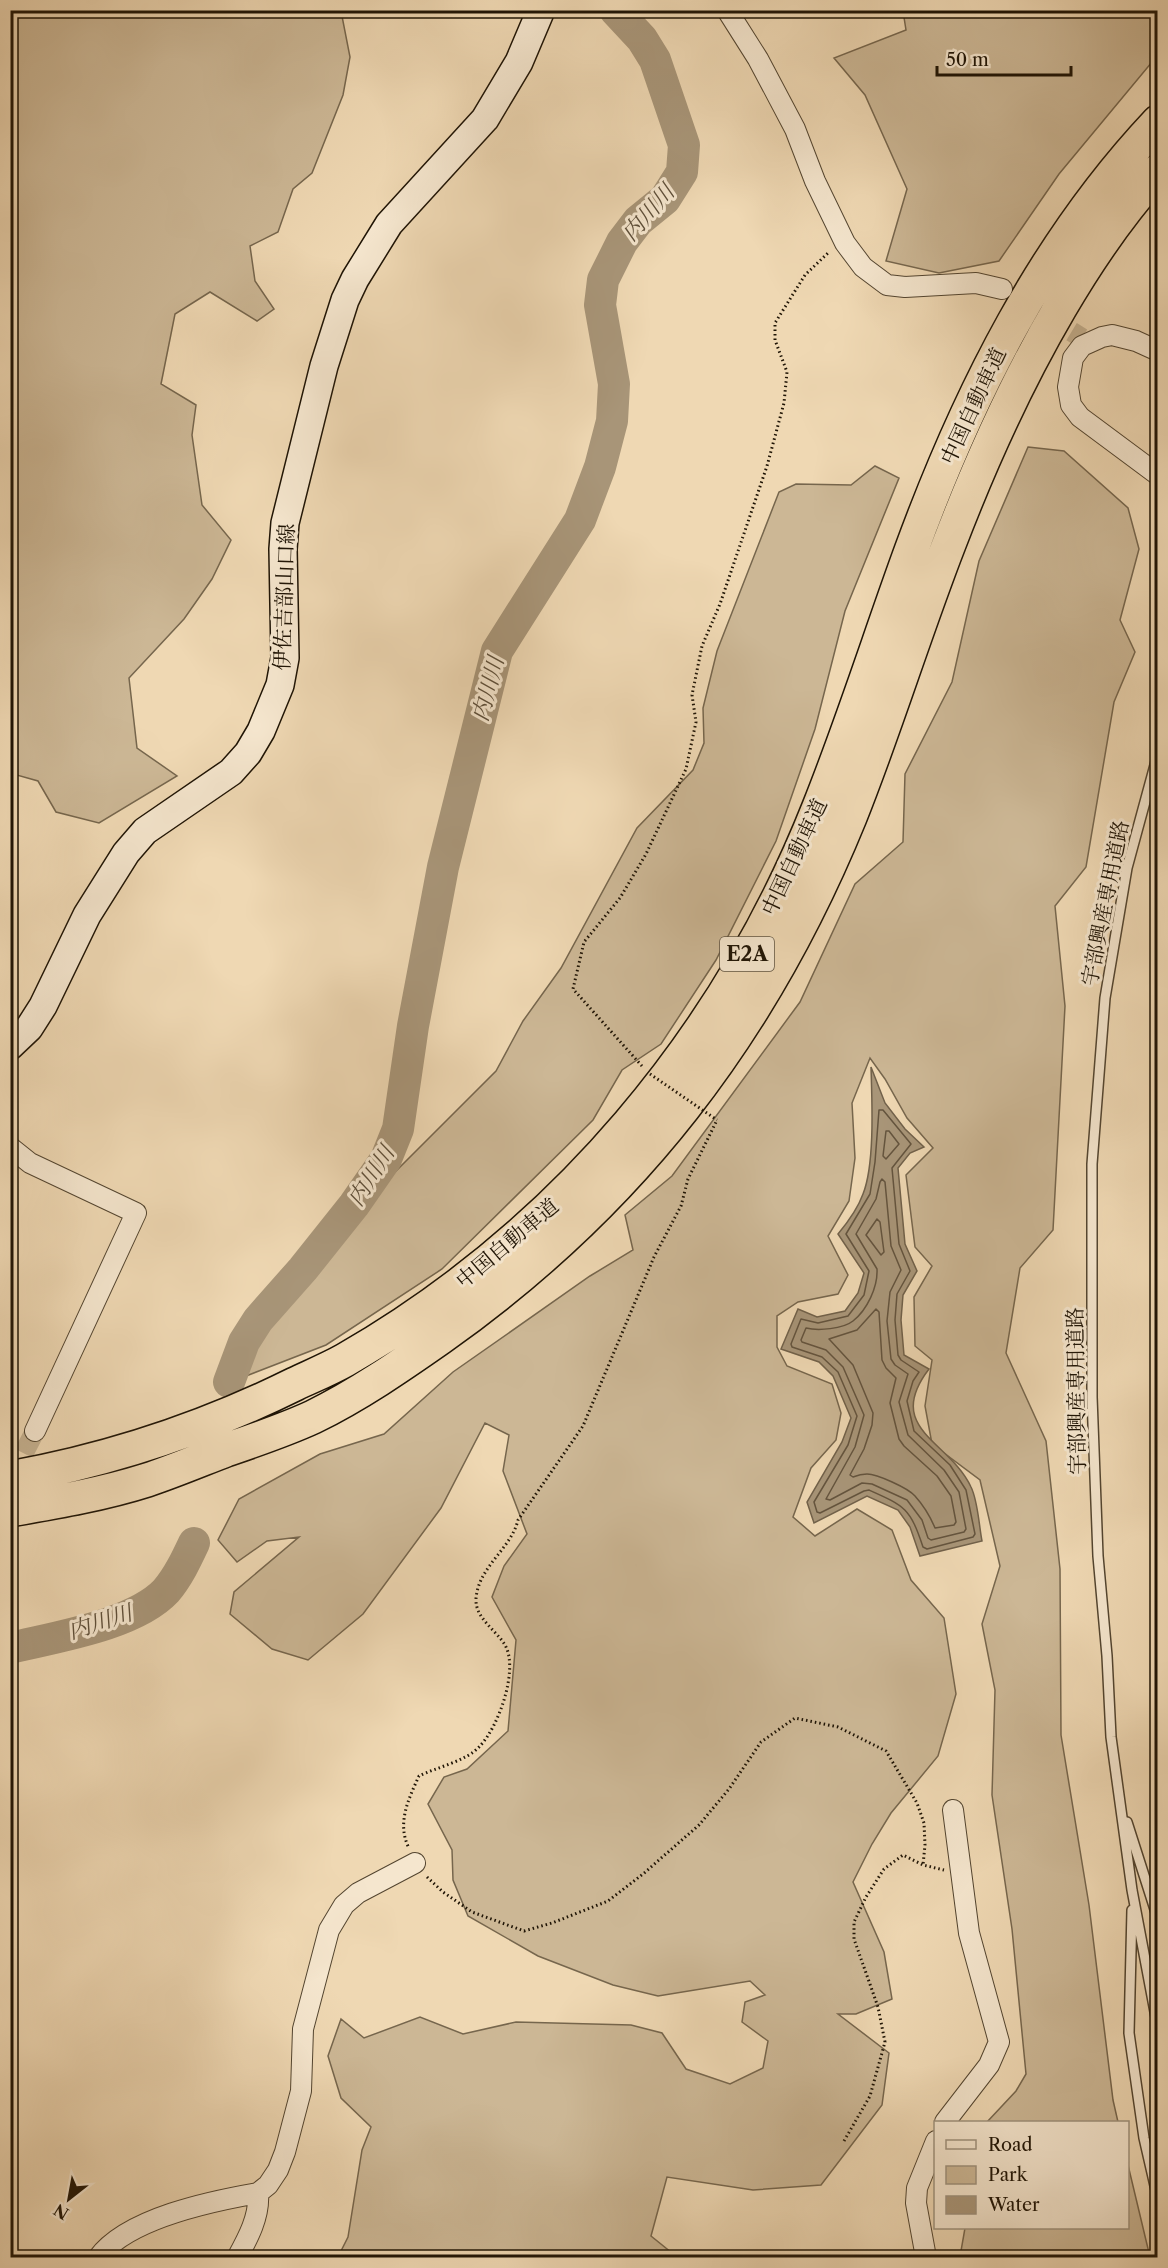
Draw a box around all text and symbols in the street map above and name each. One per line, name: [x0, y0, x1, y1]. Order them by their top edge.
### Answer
scale bar: [937, 39, 1070, 77]
text: 50 m: [946, 49, 989, 71]
water label: 内川川: [616, 178, 681, 247]
street label: 中国自動車道: [935, 344, 1011, 468]
street label: 伊佐吉部山口線: [269, 523, 299, 671]
water label: 内川川: [466, 652, 510, 724]
street label: 中国自動車道: [756, 795, 832, 919]
street label: 宇部興産専用道路: [1077, 818, 1133, 988]
road number: E2A: [720, 937, 774, 971]
water label: 内川川: [342, 1139, 401, 1211]
street label: 中国自動車道: [451, 1193, 563, 1293]
street label: 宇部興産専用道路: [1062, 1307, 1090, 1475]
water label: 内川川: [64, 1598, 137, 1645]
legend: [934, 2121, 1129, 2229]
text: Road: [988, 2134, 1033, 2156]
text: Park: [988, 2164, 1029, 2186]
north arrow: [39, 2169, 99, 2229]
text: Water: [987, 2194, 1040, 2216]
text: N: [50, 2200, 72, 2224]

